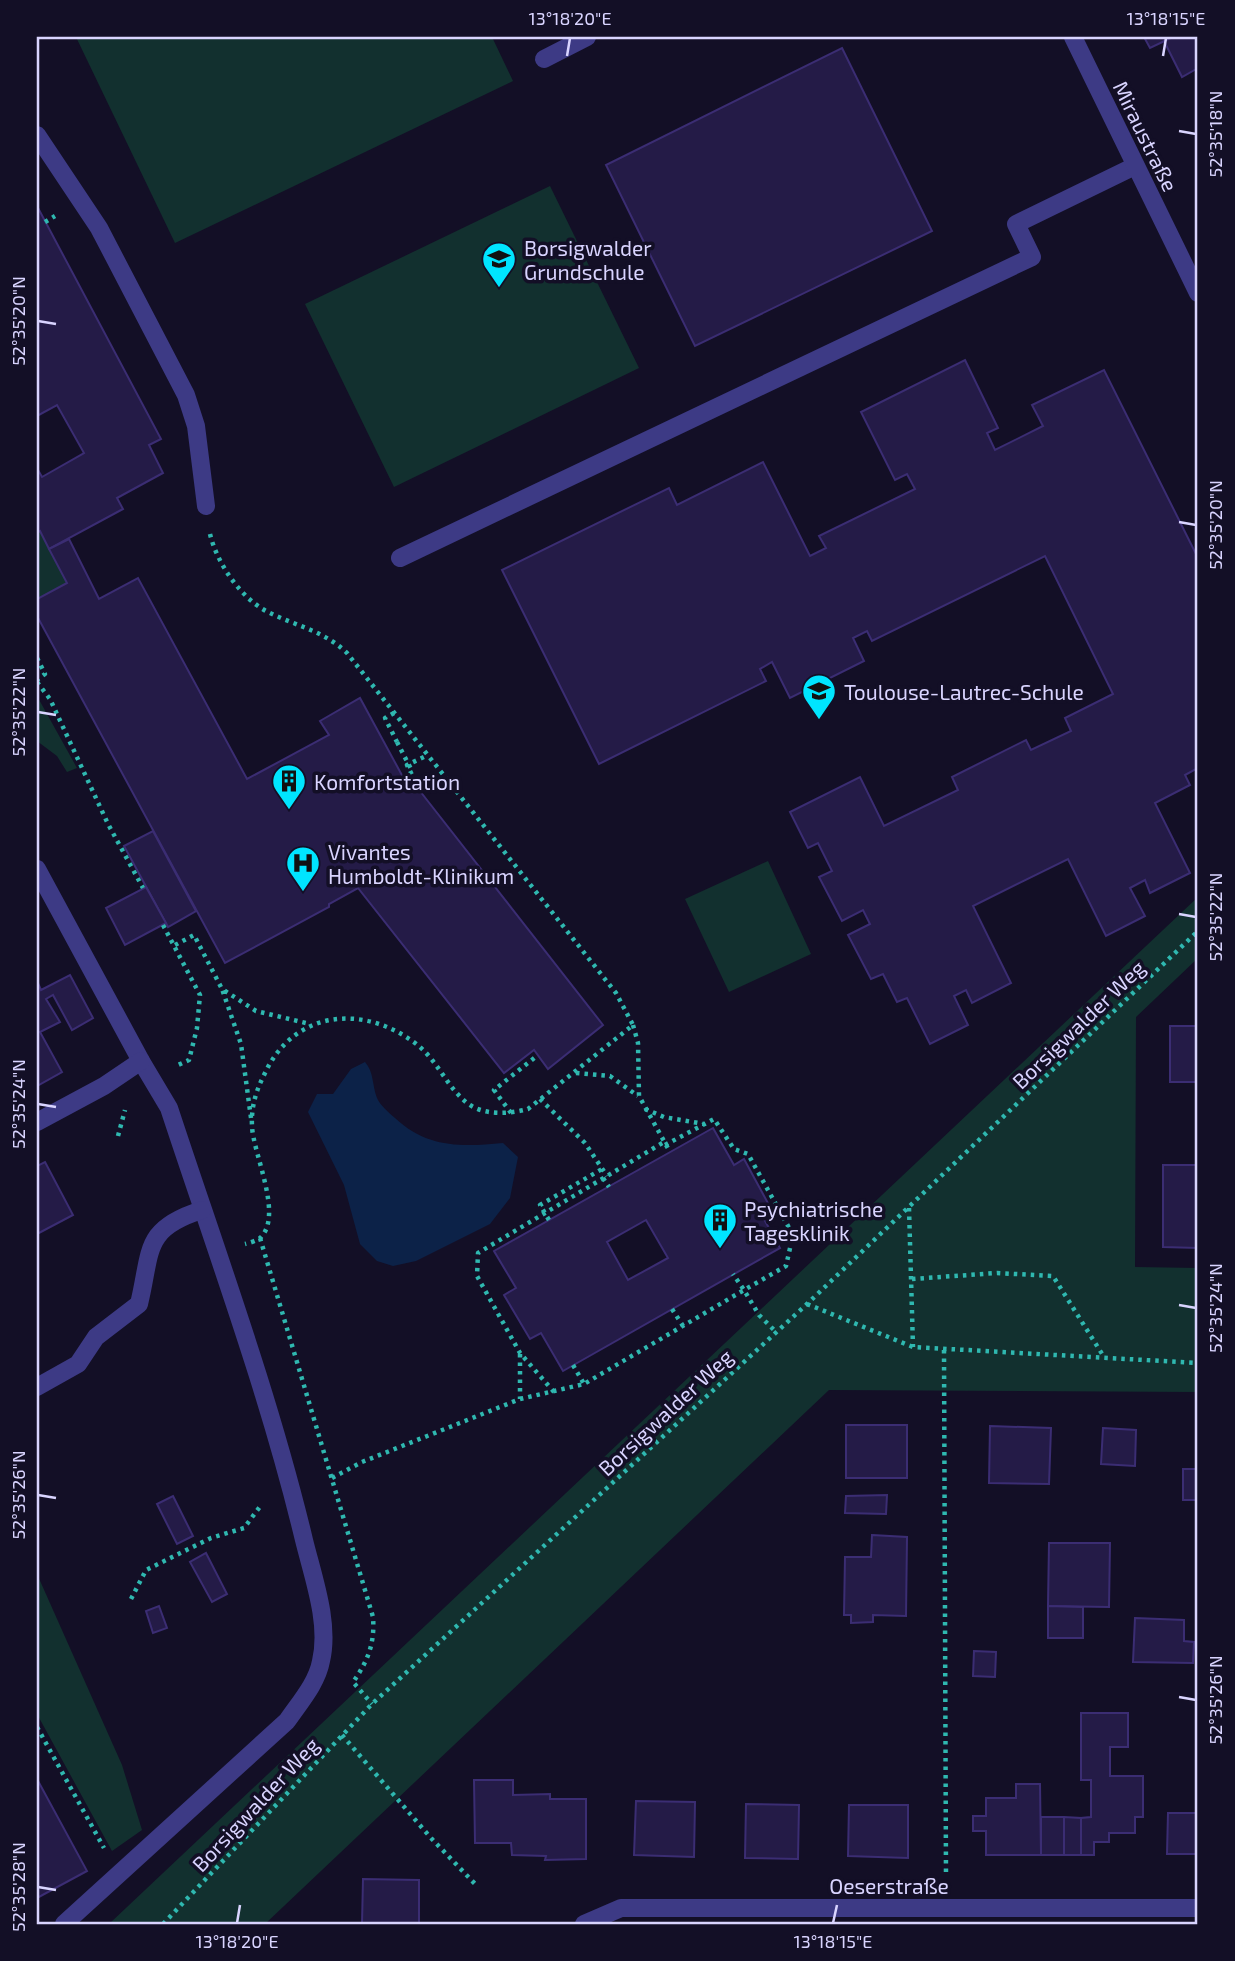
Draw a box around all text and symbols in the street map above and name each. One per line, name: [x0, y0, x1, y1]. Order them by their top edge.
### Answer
text: 13°18'20"E: [529, 7, 611, 29]
text: 13°18'15"E: [1127, 7, 1205, 29]
street label: Miraustraße: [1109, 77, 1183, 195]
text: 52°35'18"N: [1204, 91, 1226, 177]
place label: Borsigwalder Grundschule: [524, 235, 652, 284]
school or university icon: Borsigwalder Grundschule: [480, 240, 518, 289]
text: 52°35'20"N: [7, 276, 29, 366]
text: 52°35'20"N: [1204, 480, 1226, 570]
text: 52°35'22"N: [7, 668, 29, 757]
school or university icon: Toulouse-Lautrec-Schule: [800, 672, 838, 721]
place label: Toulouse-Lautrec-Schule: [844, 679, 1084, 704]
building icon: Komfortstation: [270, 762, 308, 811]
place label: Komfortstation: [314, 769, 460, 794]
place label: Vivantes Humboldt-Klinikum: [328, 839, 514, 888]
hospital icon: Vivantes Humboldt-Klinikum: [284, 844, 322, 893]
text: 52°35'22"N: [1204, 873, 1226, 962]
street label: Borsigwalder Weg: [1007, 954, 1150, 1093]
text: 52°35'24"N: [7, 1059, 29, 1149]
place label: Psychiatrische Tagesklinik: [744, 1196, 883, 1245]
building icon: Psychiatrische Tagesklinik: [701, 1201, 739, 1250]
text: 52°35'24"N: [1204, 1263, 1226, 1353]
street label: Borsigwalder Weg: [593, 1343, 737, 1481]
text: 52°35'26"N: [7, 1450, 29, 1540]
text: 52°35'26"N: [1204, 1655, 1226, 1745]
street label: Borsigwalder Weg: [186, 1732, 324, 1876]
text: 52°35'28"N: [7, 1842, 29, 1932]
street label: Oeserstraße: [829, 1873, 949, 1898]
text: 13°18'20"E: [196, 1930, 278, 1952]
text: 13°18'15"E: [794, 1930, 872, 1952]

